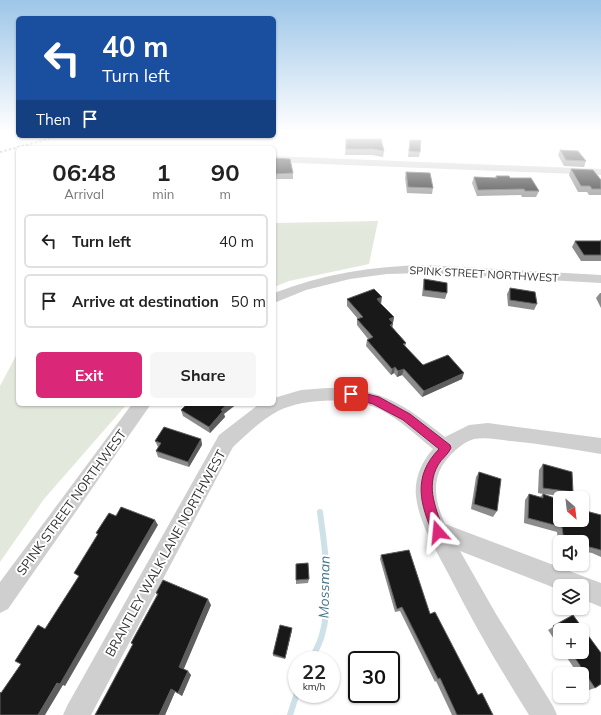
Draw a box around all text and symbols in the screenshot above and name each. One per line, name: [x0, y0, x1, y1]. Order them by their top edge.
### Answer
text: 40 m: [102, 29, 168, 64]
icon: left: [36, 32, 88, 84]
text: Turn left: [102, 64, 170, 87]
icon: arrive: [79, 108, 101, 130]
text: Then: [36, 110, 71, 129]
text: 06:48: [52, 157, 116, 187]
text: 1: [156, 157, 171, 187]
text: 90: [211, 157, 240, 187]
text: Arrival: [64, 186, 104, 202]
text: min: [152, 186, 174, 202]
text: m: [219, 186, 231, 202]
icon: left: [38, 230, 60, 252]
text: Turn left: [72, 232, 131, 251]
text: 40 m: [219, 232, 254, 251]
street label: SPINK STREET NORTHWEST: [409, 263, 559, 285]
icon: arrive: [38, 290, 60, 312]
text: Arrive at destination: [72, 292, 219, 311]
text: 50 m: [231, 292, 266, 311]
button: Exit: [36, 352, 142, 398]
button: Share: [150, 352, 256, 398]
pin: [334, 377, 368, 411]
icon: arrive: [340, 383, 362, 405]
street label: SPINK STREET NORTHWEST: [13, 426, 129, 578]
street label: BRANTLEY WALK LANE NORTHWEST: [101, 447, 229, 659]
north arrow: [553, 491, 589, 527]
map controls: [553, 491, 589, 703]
position arrow: [417, 511, 459, 553]
button: sound: [553, 535, 589, 571]
water label: Mossman: [314, 555, 334, 619]
button: layers: [553, 579, 589, 615]
button: +: [553, 623, 589, 659]
speed limit sign: 30: [348, 651, 400, 703]
text: 22: [302, 659, 326, 684]
button: −: [553, 667, 589, 703]
text: km/h: [303, 680, 325, 693]

